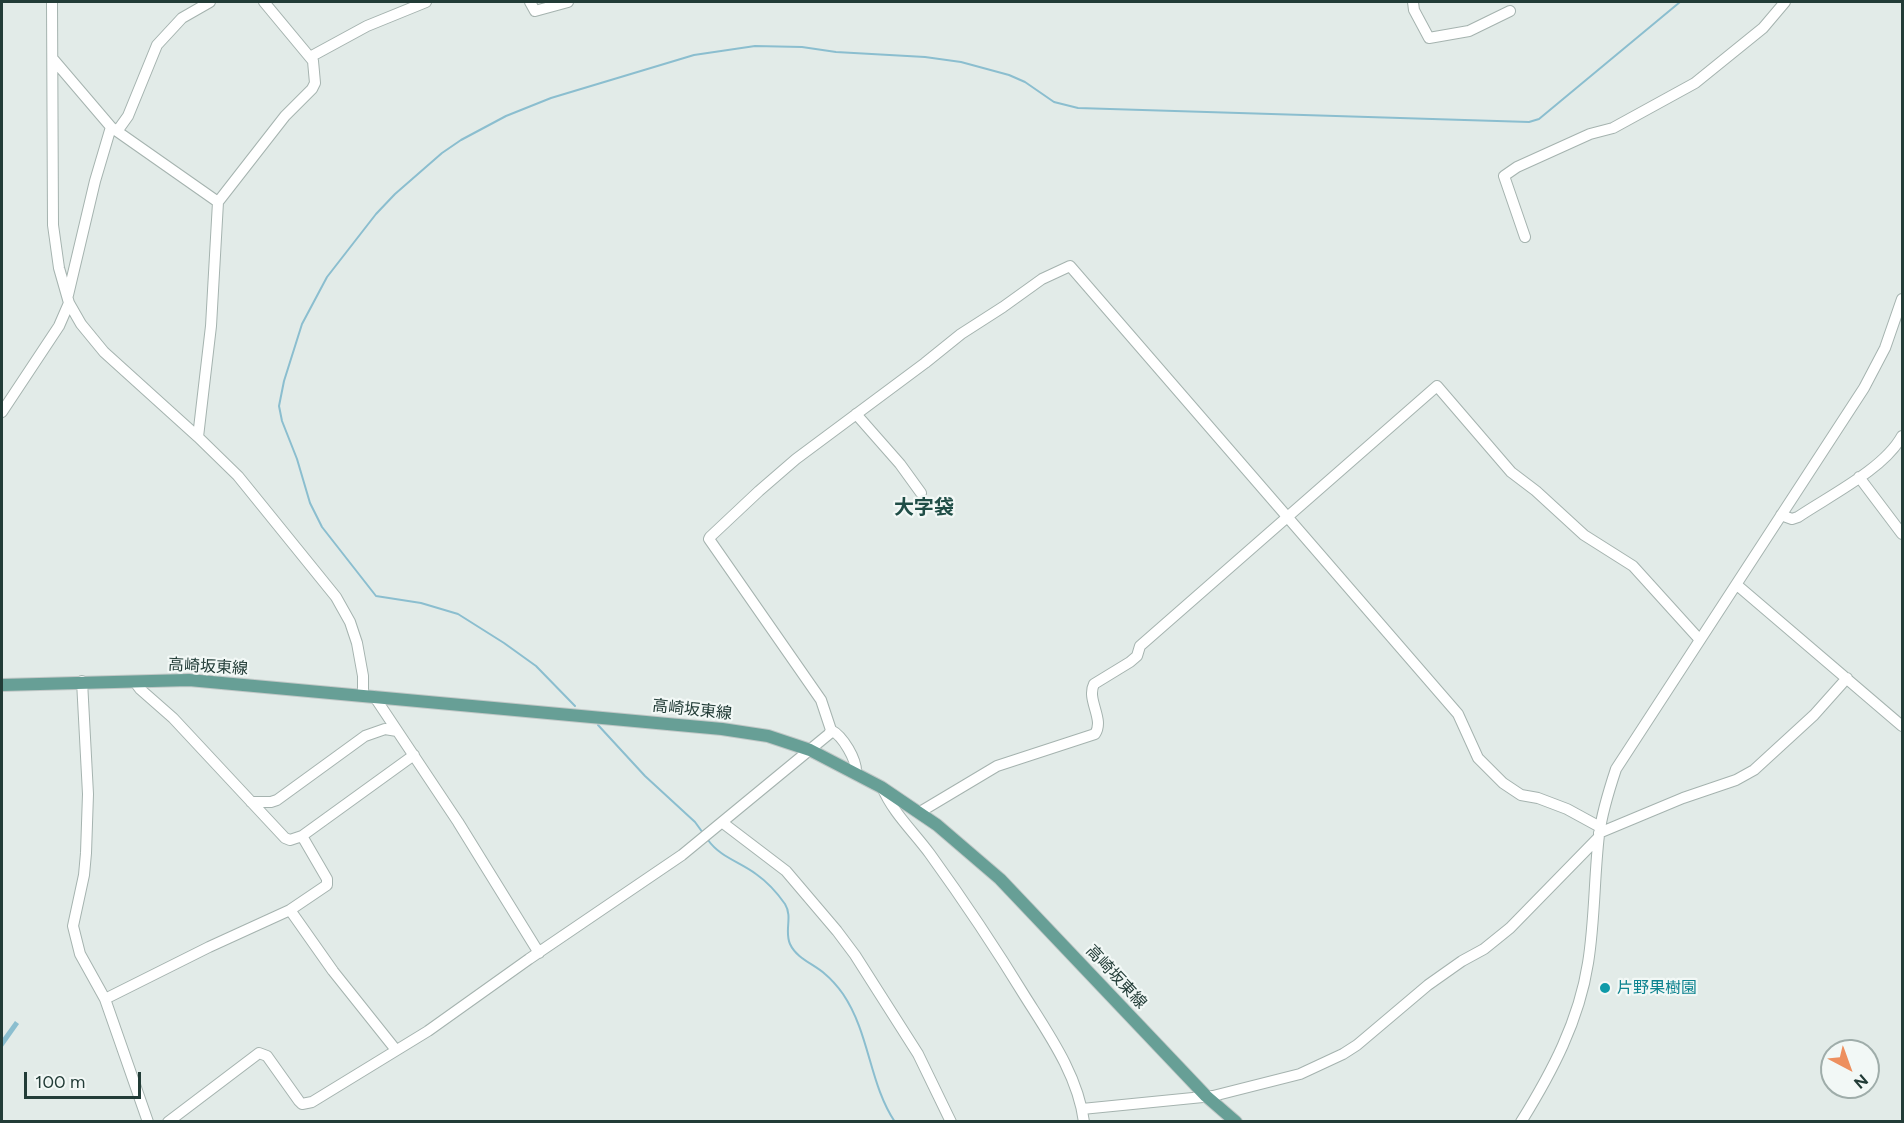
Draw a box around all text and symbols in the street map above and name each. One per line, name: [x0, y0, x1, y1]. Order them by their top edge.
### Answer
district label: 大字袋: [894, 496, 954, 520]
street label: 高崎坂東線: [168, 655, 248, 679]
street label: 高崎坂東線: [651, 696, 733, 724]
street label: 高崎坂東線: [1082, 941, 1150, 1013]
place label: 片野果樹園: [1617, 978, 1697, 998]
marker: 片野果樹園: [1598, 981, 1612, 995]
north arrow: [1820, 1039, 1880, 1099]
scale bar: [27, 1060, 144, 1098]
text: N: [1850, 1070, 1872, 1093]
text: 100 m: [35, 1071, 85, 1093]

